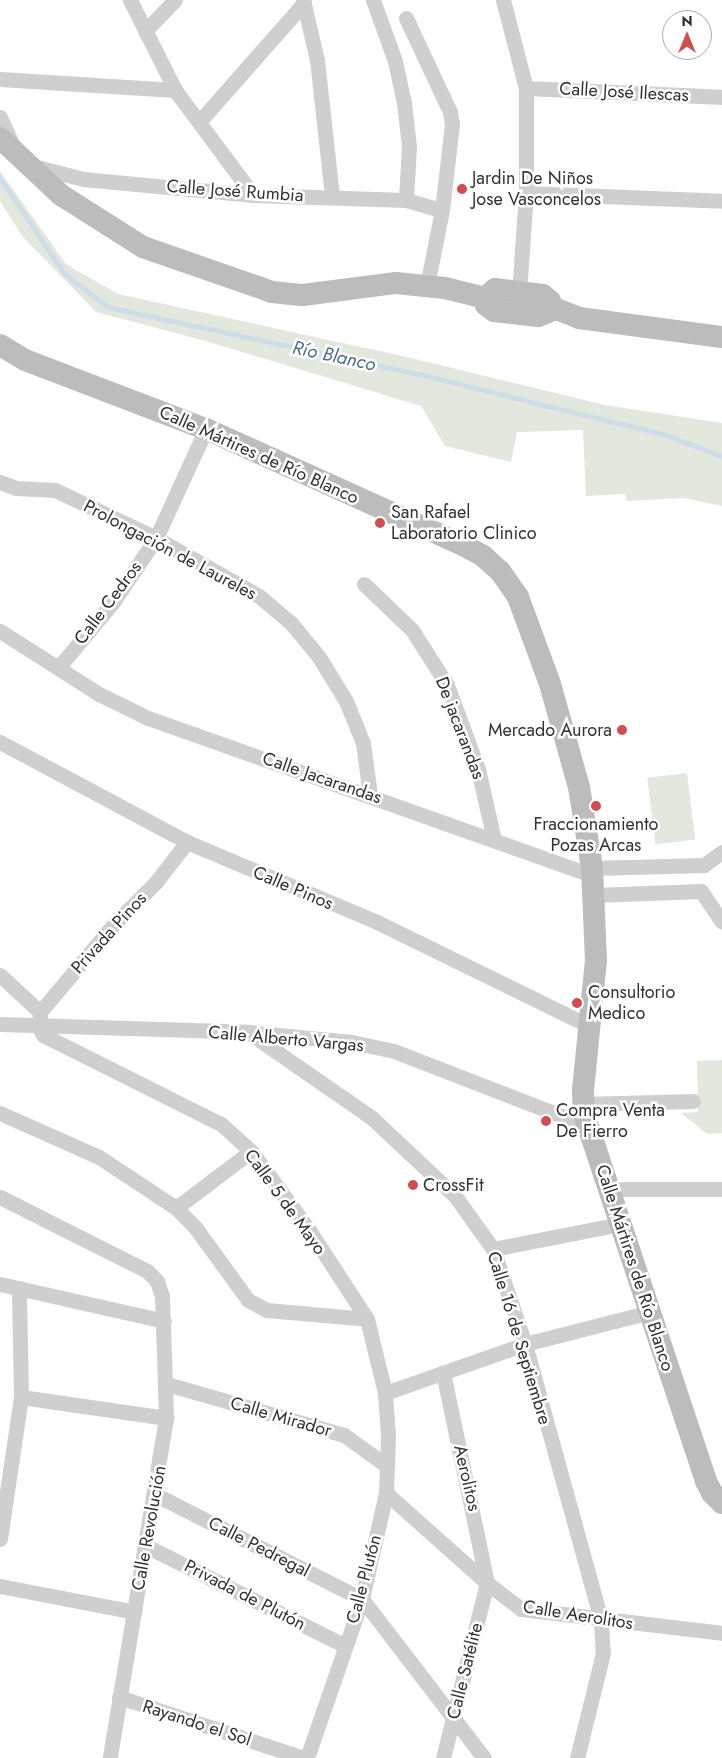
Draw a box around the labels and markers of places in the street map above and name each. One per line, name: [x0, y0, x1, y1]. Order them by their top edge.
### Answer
place label: Jardin De Niños Jose Vasconcelos: [472, 168, 601, 210]
marker: Jardin De Niños Jose Vasconcelos: [456, 183, 468, 195]
place label: San Rafael Laboratorio Clinico: [391, 502, 537, 544]
marker: San Rafael Laboratorio Clinico: [373, 516, 387, 530]
place label: Mercado Aurora: [488, 719, 612, 741]
marker: Mercado Aurora: [616, 724, 628, 736]
marker: Fraccionamiento Pozas Arcas: [590, 800, 602, 812]
place label: Fraccionamiento Pozas Arcas: [534, 814, 658, 856]
place label: Consultorio Medico: [588, 982, 675, 1024]
marker: Consultorio Medico: [570, 996, 584, 1010]
place label: Compra Venta De Fierro: [556, 1100, 665, 1142]
marker: Compra Venta De Fierro: [540, 1115, 552, 1127]
place label: CrossFit: [423, 1174, 484, 1196]
marker: CrossFit: [407, 1179, 419, 1191]

